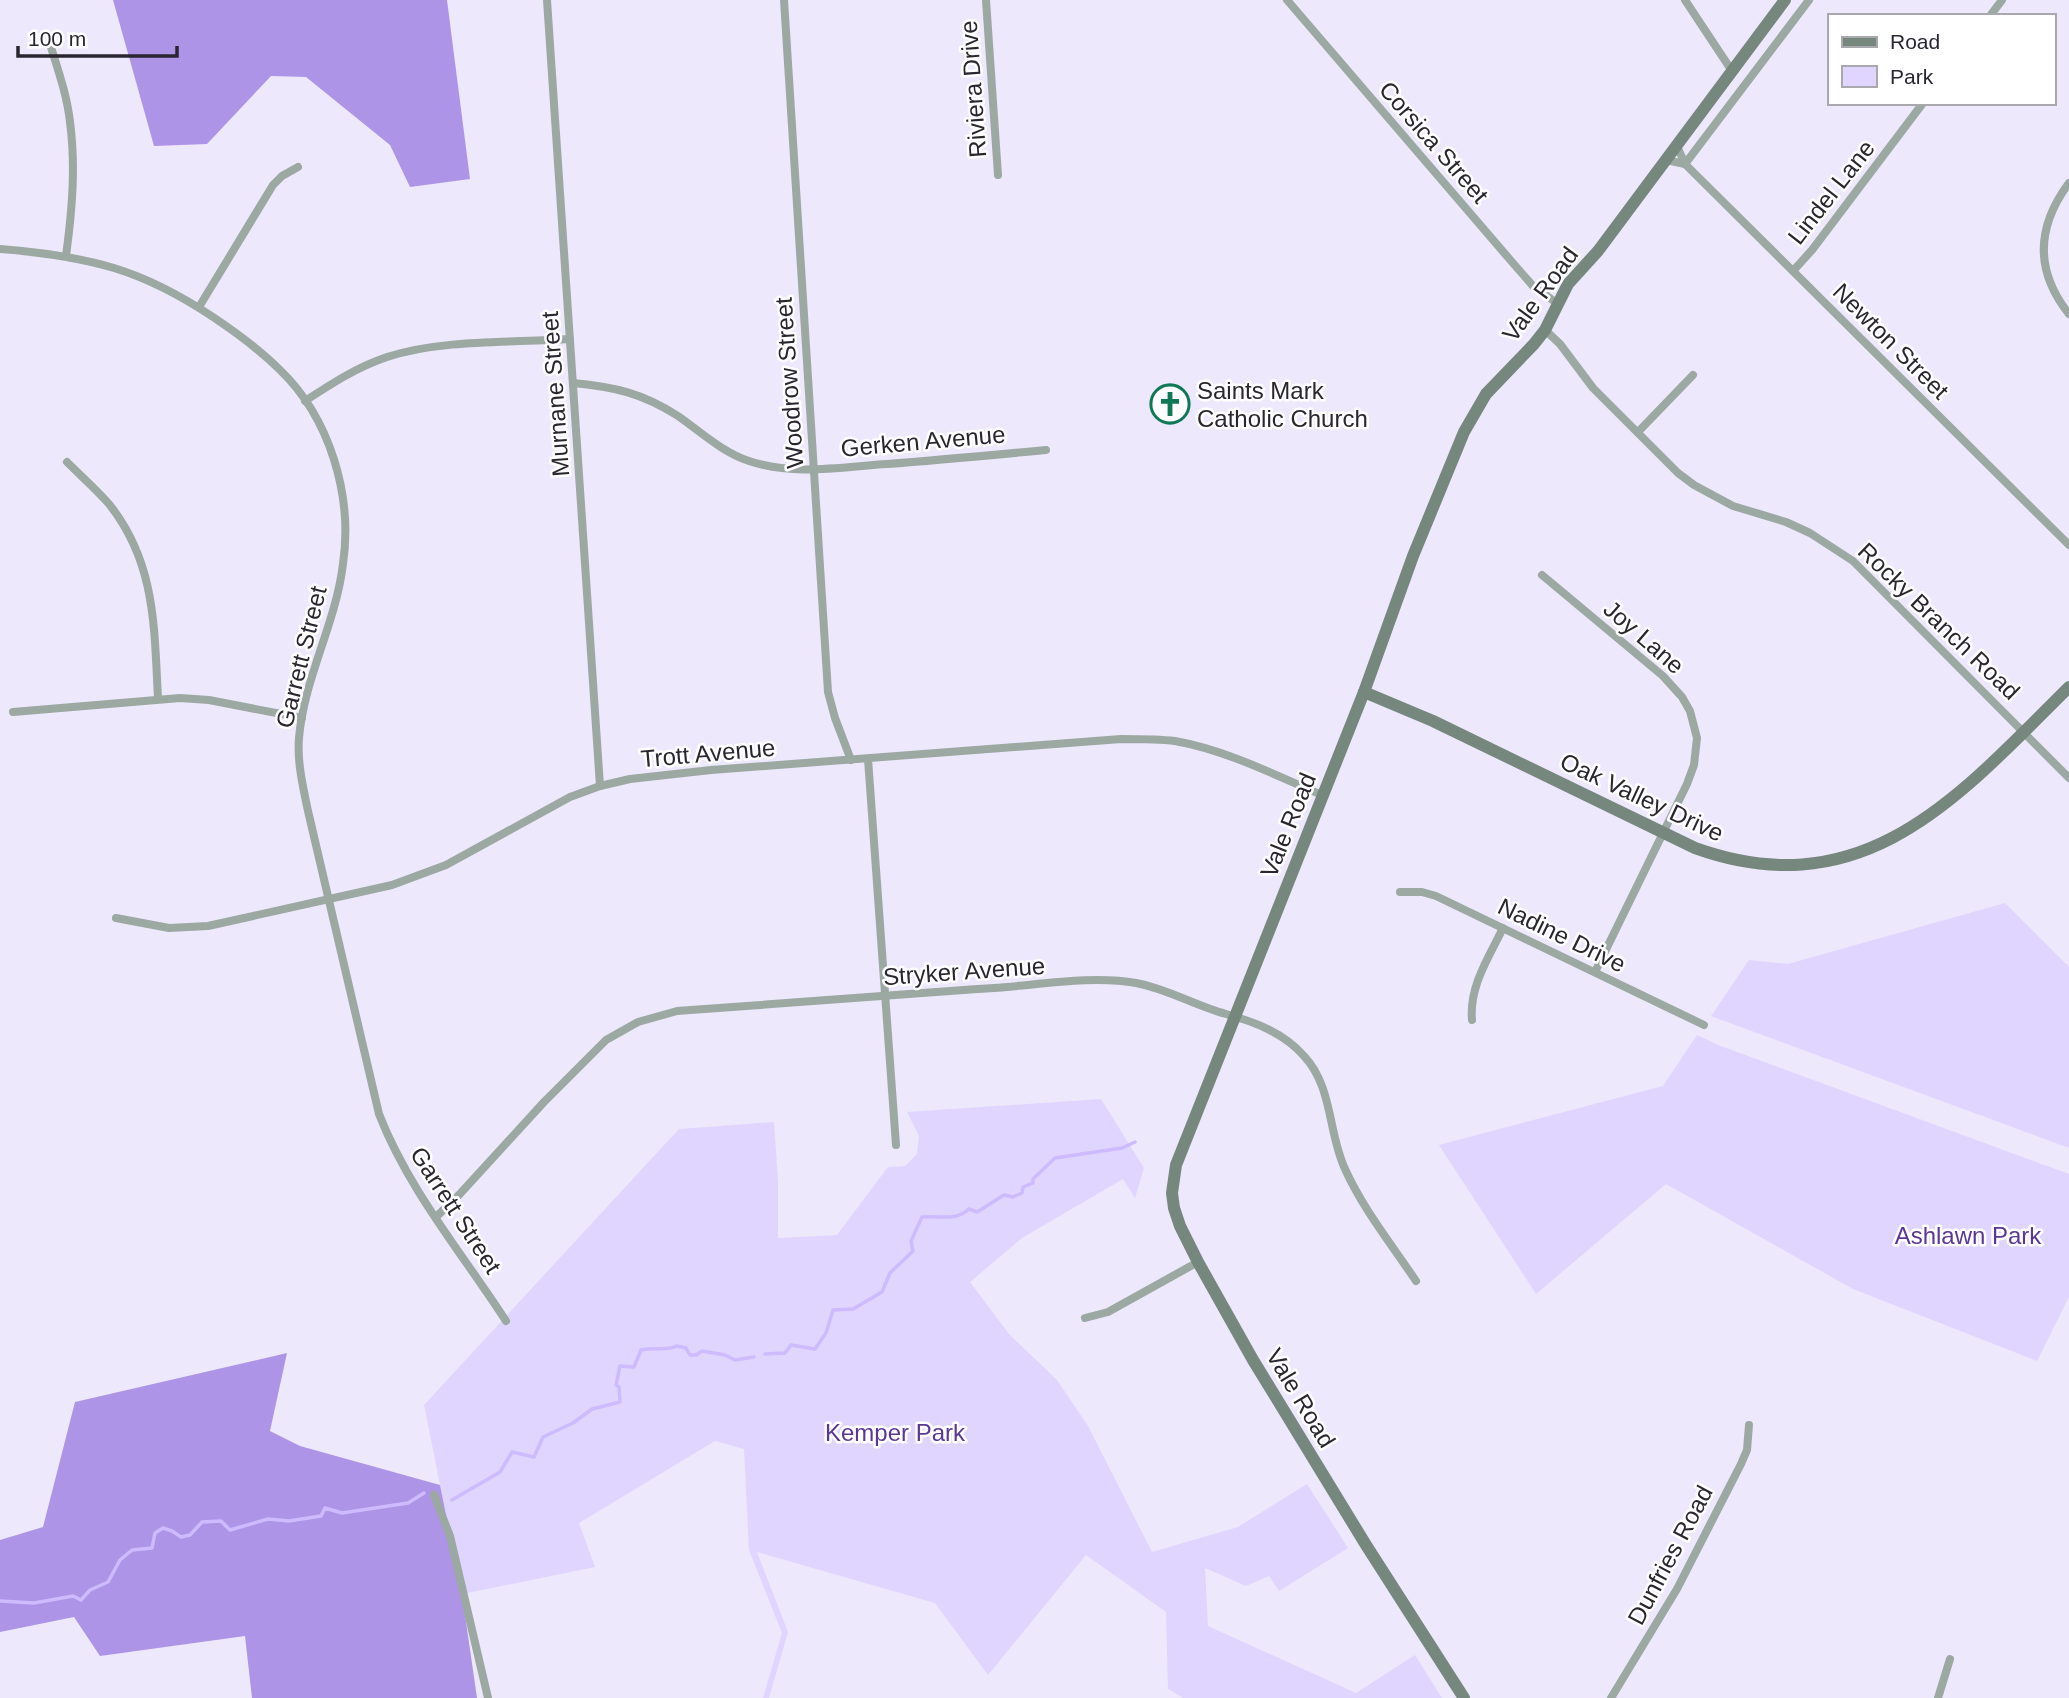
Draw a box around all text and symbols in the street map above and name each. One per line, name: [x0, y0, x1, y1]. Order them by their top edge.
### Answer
scale bar: [18, 14, 177, 58]
legend: [1828, 14, 2055, 105]
street label: Riviera Drive: [955, 20, 991, 158]
text: 100 m: [28, 27, 86, 50]
text: Road: [1890, 30, 1940, 53]
text: Park: [1890, 65, 1934, 88]
street label: Corsica Street: [1374, 76, 1494, 208]
street label: Lindel Lane: [1782, 135, 1880, 249]
street label: Vale Road: [1497, 241, 1583, 347]
street label: Newton Street: [1828, 278, 1955, 405]
street label: Woodrow Street: [770, 296, 808, 470]
street label: Murnane Street: [536, 310, 574, 477]
place label: Saints Mark Catholic Church: [1197, 377, 1368, 432]
church icon: Saints Mark Catholic Church: [1149, 383, 1191, 425]
street label: Gerken Avenue: [840, 420, 1006, 462]
street label: Rocky Branch Road: [1853, 537, 2025, 705]
street label: Garrett Street: [270, 583, 332, 731]
street label: Joy Lane: [1598, 595, 1690, 679]
street label: Trott Avenue: [640, 734, 776, 772]
street label: Oak Valley Drive: [1556, 747, 1728, 847]
street label: Vale Road: [1255, 769, 1321, 881]
street label: Nadine Drive: [1494, 892, 1630, 978]
street label: Stryker Avenue: [882, 952, 1046, 990]
street label: Garrett Street: [405, 1142, 507, 1279]
park label: Ashlawn Park: [1895, 1222, 2042, 1249]
street label: Vale Road: [1261, 1344, 1341, 1452]
park label: Kemper Park: [825, 1419, 966, 1446]
street label: Dunfries Road: [1622, 1481, 1718, 1629]

